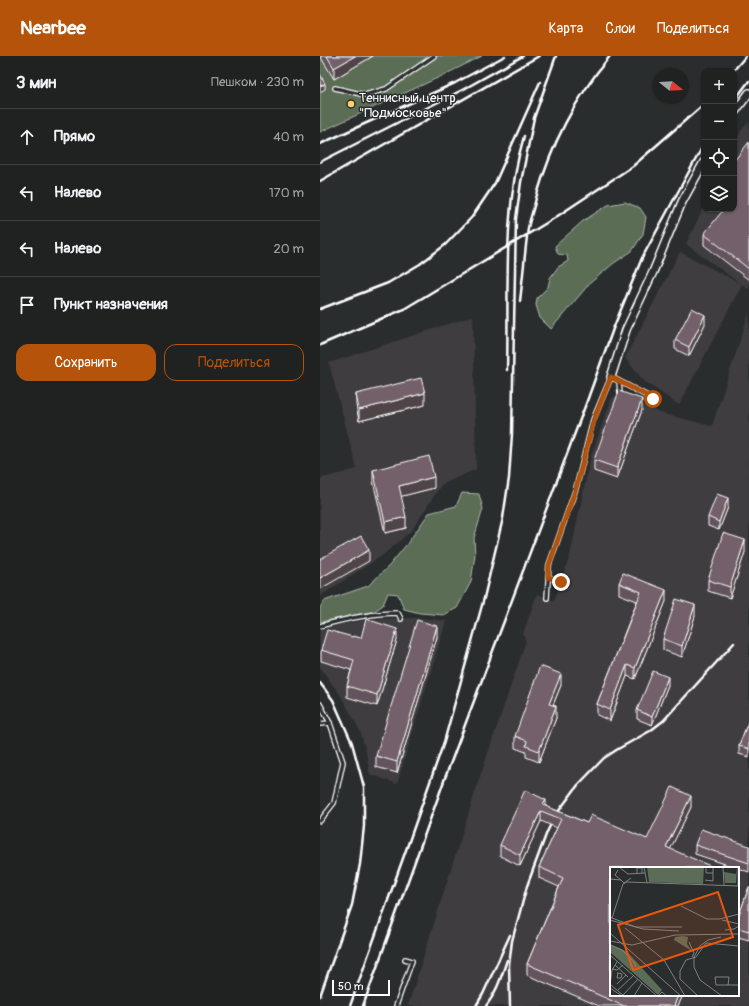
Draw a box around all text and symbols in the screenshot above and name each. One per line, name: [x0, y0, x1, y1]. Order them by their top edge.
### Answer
text: Nearbee: [20, 16, 86, 40]
text: Карта: [549, 20, 583, 37]
text: Слои: [605, 20, 635, 37]
text: Поделиться: [657, 20, 729, 37]
north arrow: [653, 68, 689, 104]
map controls: [701, 68, 737, 212]
button: +: [701, 68, 737, 104]
text: 3 мин: [16, 72, 56, 93]
text: Пешком · 230 m: [211, 74, 304, 90]
place label: Теннисный центр "Подмосковье": [359, 90, 456, 121]
marker: Теннисный центр "Подмосковье": [346, 99, 356, 109]
button: −: [701, 104, 737, 140]
icon: ahead: [16, 126, 38, 148]
text: Прямо: [54, 127, 95, 146]
text: 40 m: [273, 129, 304, 145]
button: locate: [701, 140, 737, 176]
button: layers: [701, 176, 737, 212]
icon: left: [16, 182, 38, 204]
text: Налево: [54, 183, 101, 202]
text: 170 m: [269, 185, 304, 201]
icon: left: [16, 238, 38, 260]
text: Налево: [54, 239, 101, 258]
text: 20 m: [273, 241, 304, 257]
icon: arrive: [16, 294, 38, 316]
text: Пункт назначения: [54, 295, 168, 314]
button: Сохранить: [16, 344, 156, 381]
button: Поделиться: [164, 344, 304, 381]
route start: [644, 390, 662, 408]
route end: [552, 573, 570, 591]
inset map: [610, 867, 739, 996]
scale bar: [332, 978, 390, 997]
text: 50 m: [338, 980, 364, 993]

